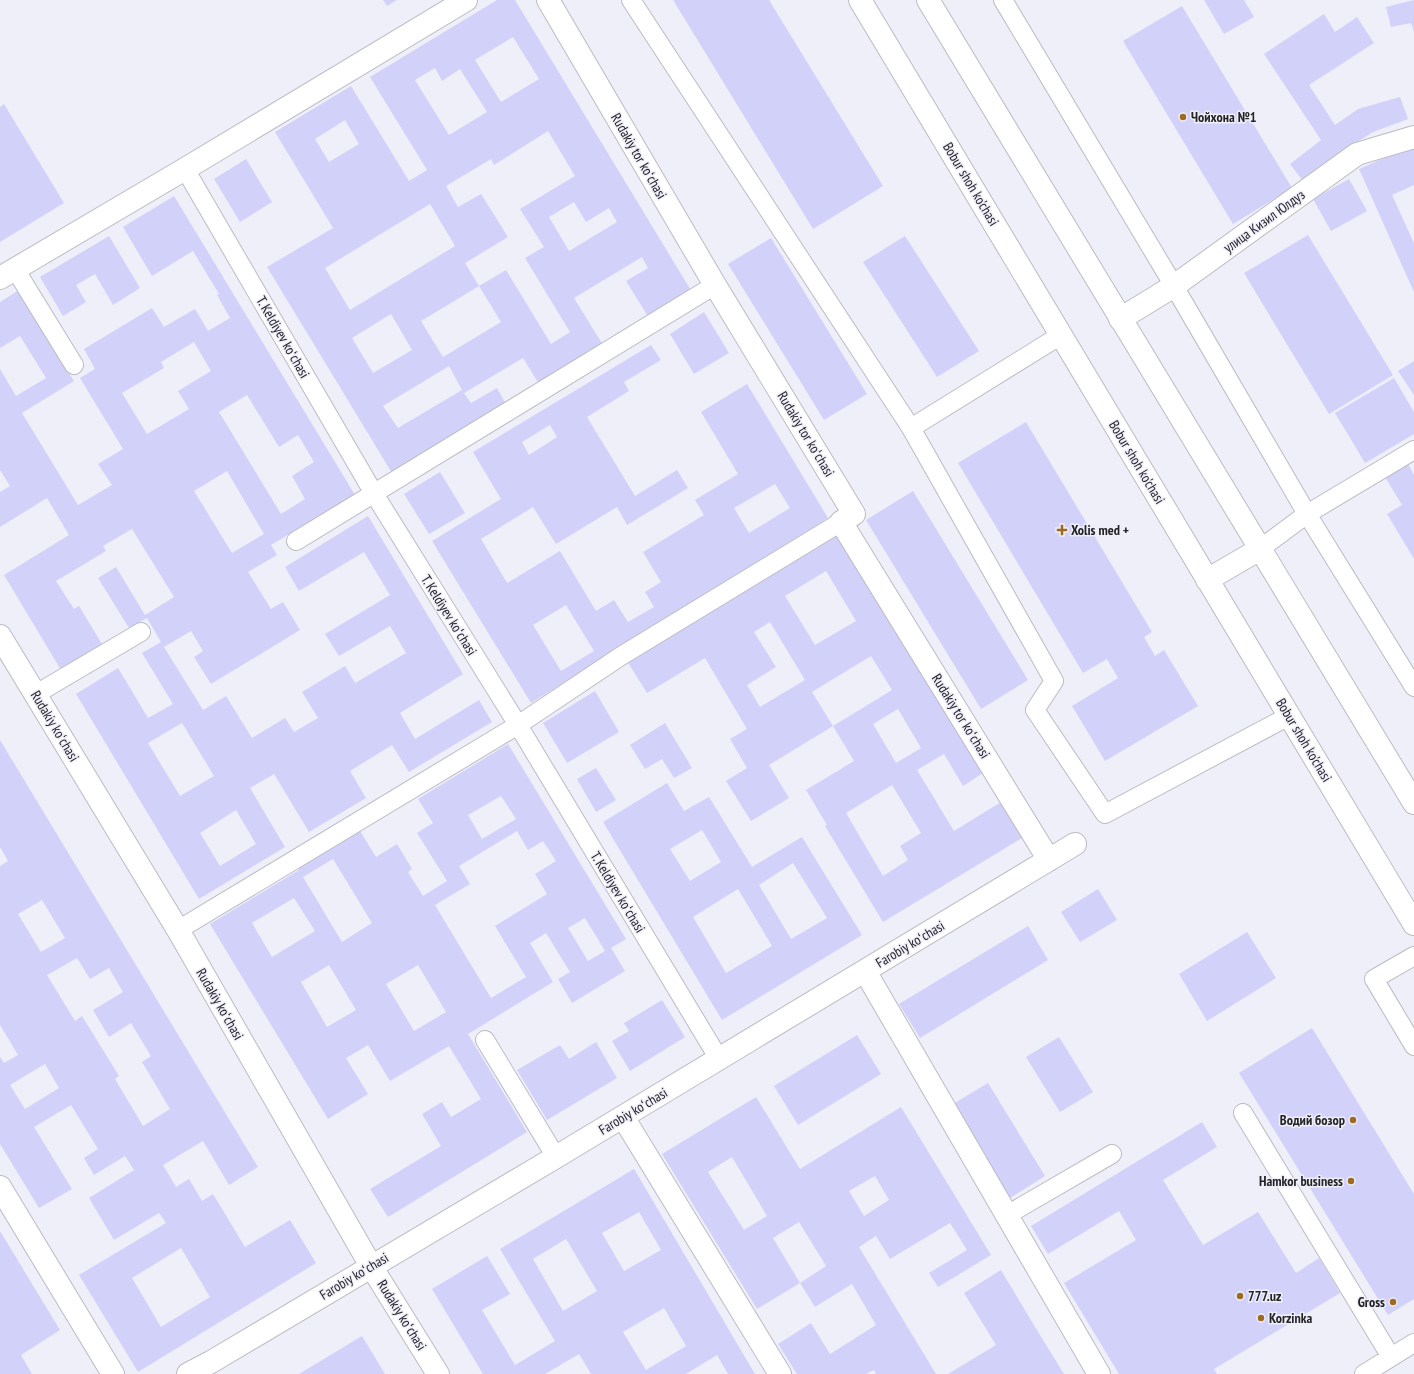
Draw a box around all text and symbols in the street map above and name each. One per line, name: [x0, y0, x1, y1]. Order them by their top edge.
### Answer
place label: Чойхона №1: [1191, 108, 1256, 126]
street label: Rudakiy tor koʻchasi: [607, 110, 671, 202]
marker: Чойхона №1: [1178, 112, 1188, 122]
street label: Bobur shoh ko'chasi: [939, 139, 1003, 229]
street label: улица Кизил Юлдуз: [1220, 185, 1308, 257]
street label: T. Keldiyev koʻchasi: [252, 293, 314, 381]
street label: Rudakiy tor koʻchasi: [773, 388, 839, 480]
street label: Bobur shoh ko'chasi: [1105, 417, 1169, 507]
place label: Xolis med +: [1071, 521, 1129, 539]
marker: Xolis med +: [1056, 524, 1068, 536]
street label: T. Keldiyev koʻchasi: [417, 571, 481, 659]
street label: Rudakiy tor koʻchasi: [928, 670, 994, 762]
street label: Rudakiy koʻchasi: [27, 687, 83, 765]
street label: Bobur shoh ko'chasi: [1272, 695, 1336, 785]
street label: T. Keldiyev koʻchasi: [587, 848, 649, 936]
street label: Farobiy koʻchasi: [872, 916, 948, 972]
street label: Rudakiy koʻchasi: [192, 965, 248, 1043]
street label: Farobiy koʻchasi: [595, 1083, 671, 1139]
place label: Водий бозор: [1280, 1111, 1345, 1129]
marker: Водий бозор: [1348, 1115, 1358, 1125]
place label: Hamkor business: [1259, 1172, 1343, 1190]
marker: Hamkor business: [1346, 1176, 1356, 1186]
street label: Farobiy koʻchasi: [316, 1248, 392, 1304]
street label: Rudakiy koʻchasi: [373, 1276, 431, 1354]
place label: 777.uz: [1248, 1287, 1281, 1305]
marker: 777.uz: [1235, 1291, 1245, 1301]
place label: Gross: [1358, 1293, 1385, 1311]
marker: Gross: [1388, 1297, 1398, 1307]
place label: Korzinka: [1269, 1309, 1313, 1327]
marker: Korzinka: [1256, 1313, 1266, 1323]

